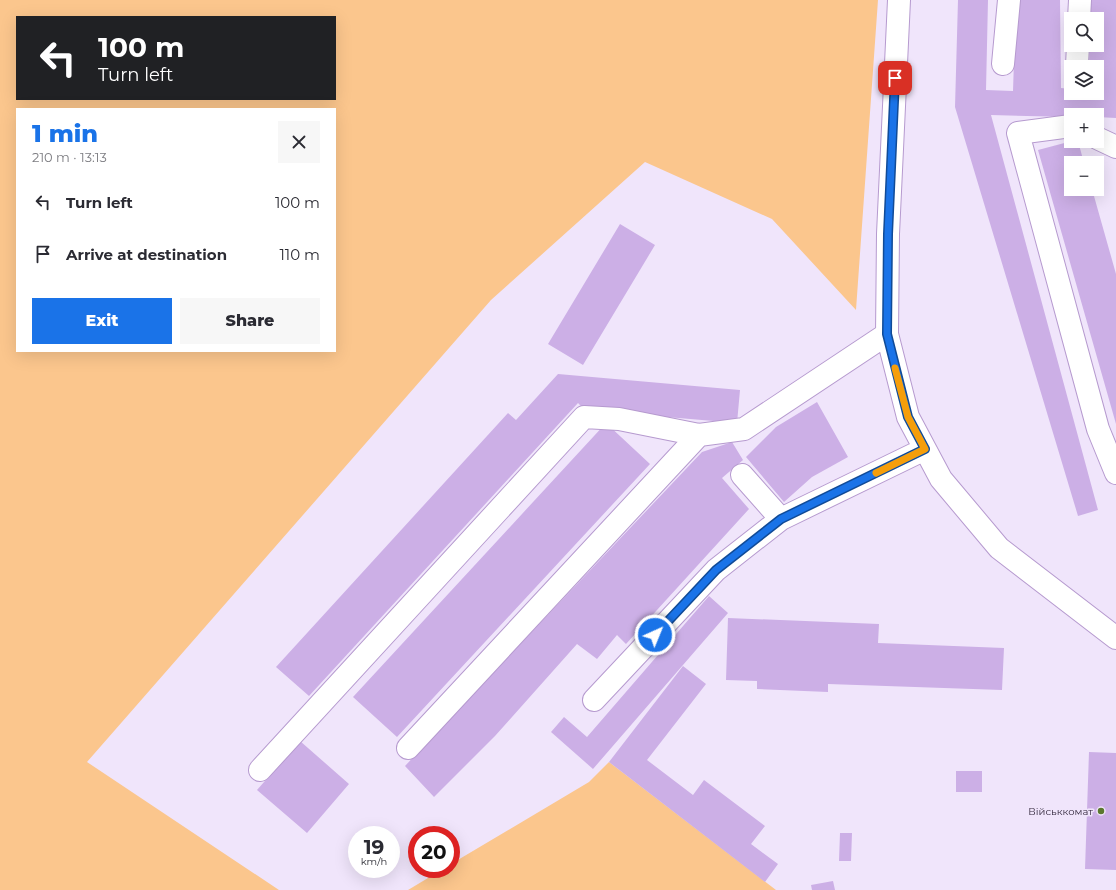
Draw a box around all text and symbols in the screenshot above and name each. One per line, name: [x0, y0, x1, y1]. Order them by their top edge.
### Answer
map controls: [1064, 12, 1104, 196]
button: search: [1064, 12, 1104, 52]
text: 100 m: [98, 30, 184, 64]
icon: left: [32, 32, 84, 84]
button: layers: [1064, 60, 1104, 100]
pin: [878, 61, 912, 95]
text: Turn left: [98, 64, 173, 86]
icon: arrive: [884, 67, 906, 89]
button: +: [1064, 108, 1104, 148]
text: 1 min: [32, 119, 98, 148]
button: close: [278, 121, 320, 163]
text: 210 m · 13:13: [32, 149, 107, 165]
button: −: [1064, 156, 1104, 196]
icon: left: [32, 191, 54, 213]
text: Turn left: [66, 193, 133, 212]
text: 100 m: [275, 193, 320, 212]
icon: arrive: [32, 243, 54, 265]
text: Arrive at destination: [66, 245, 227, 264]
text: 110 m: [279, 245, 320, 264]
button: Exit: [32, 298, 172, 344]
button: Share: [180, 298, 320, 344]
position arrow: [634, 614, 676, 656]
place label: Військкомат: [1028, 805, 1093, 818]
marker: Військкомат: [1096, 806, 1106, 816]
speed limit sign: 20: [408, 826, 460, 878]
text: 19: [364, 835, 384, 859]
text: km/h: [361, 855, 387, 868]

